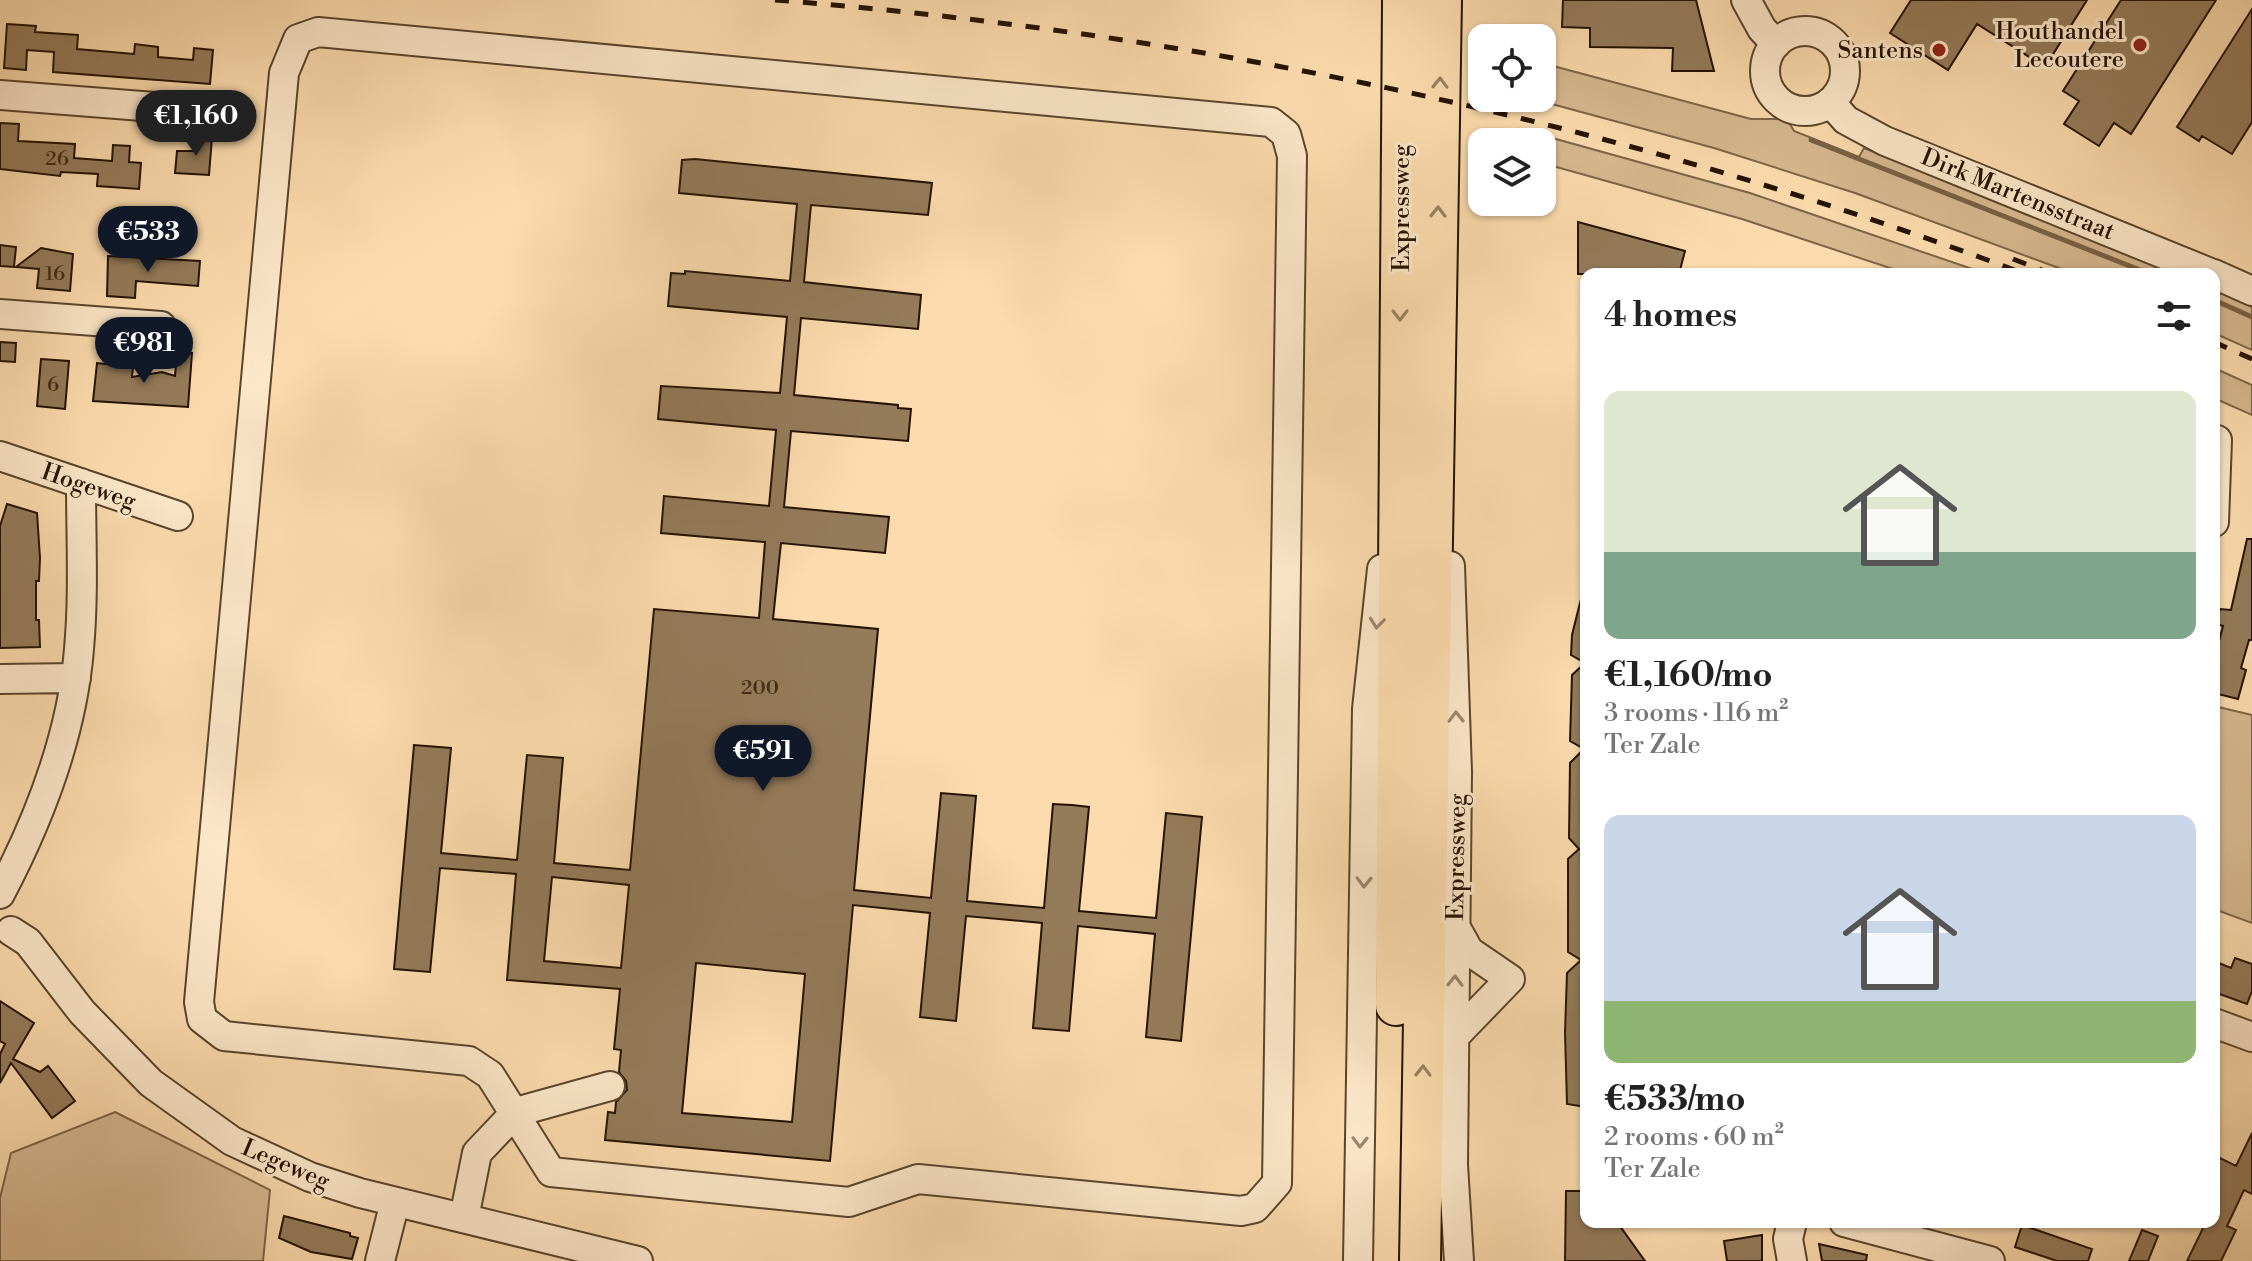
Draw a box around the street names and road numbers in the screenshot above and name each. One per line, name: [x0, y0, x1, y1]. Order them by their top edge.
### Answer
street label: Dirk Martensstraat: [1916, 142, 2119, 248]
street label: Expressweg: [1387, 144, 1417, 272]
street label: Hogeweg: [38, 457, 140, 517]
street label: Expressweg: [1441, 793, 1473, 921]
street label: Legeweg: [237, 1133, 335, 1197]

